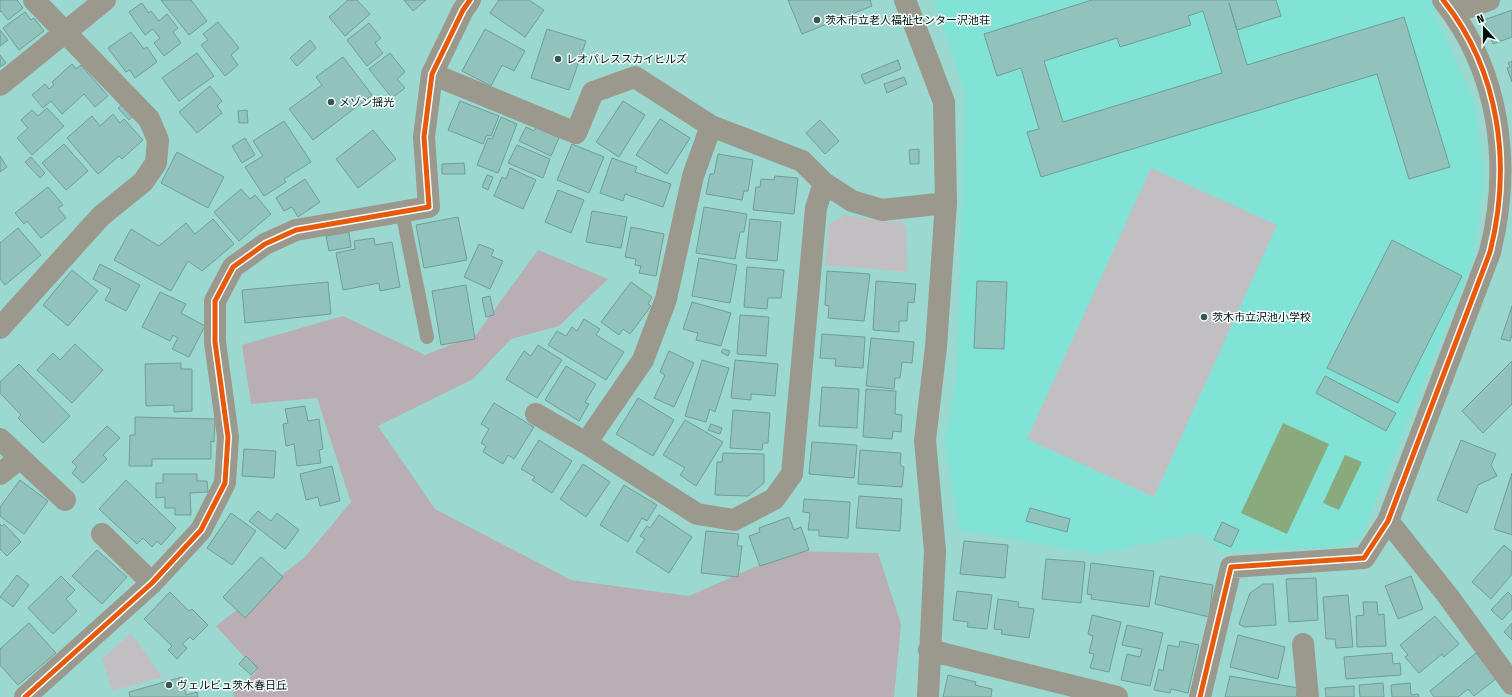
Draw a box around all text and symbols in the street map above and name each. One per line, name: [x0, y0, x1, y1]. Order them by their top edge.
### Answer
north arrow: [1464, 8, 1504, 48]
text: N: [1475, 12, 1486, 26]
place label: 茨木市立老人福祉センター沢池荘: [825, 14, 990, 27]
marker: 茨木市立老人福祉センター沢池荘: [812, 15, 822, 25]
place label: レオパレススカイヒルズ: [566, 53, 687, 66]
marker: レオパレススカイヒルズ: [553, 54, 563, 64]
place label: メゾン揺光: [339, 96, 394, 109]
marker: メゾン揺光: [326, 97, 336, 107]
place label: 茨木市立沢池小学校: [1212, 311, 1311, 324]
marker: 茨木市立沢池小学校: [1199, 312, 1209, 322]
place label: ヴェルビュ茨木春日丘: [177, 679, 287, 692]
marker: ヴェルビュ茨木春日丘: [164, 680, 174, 690]

